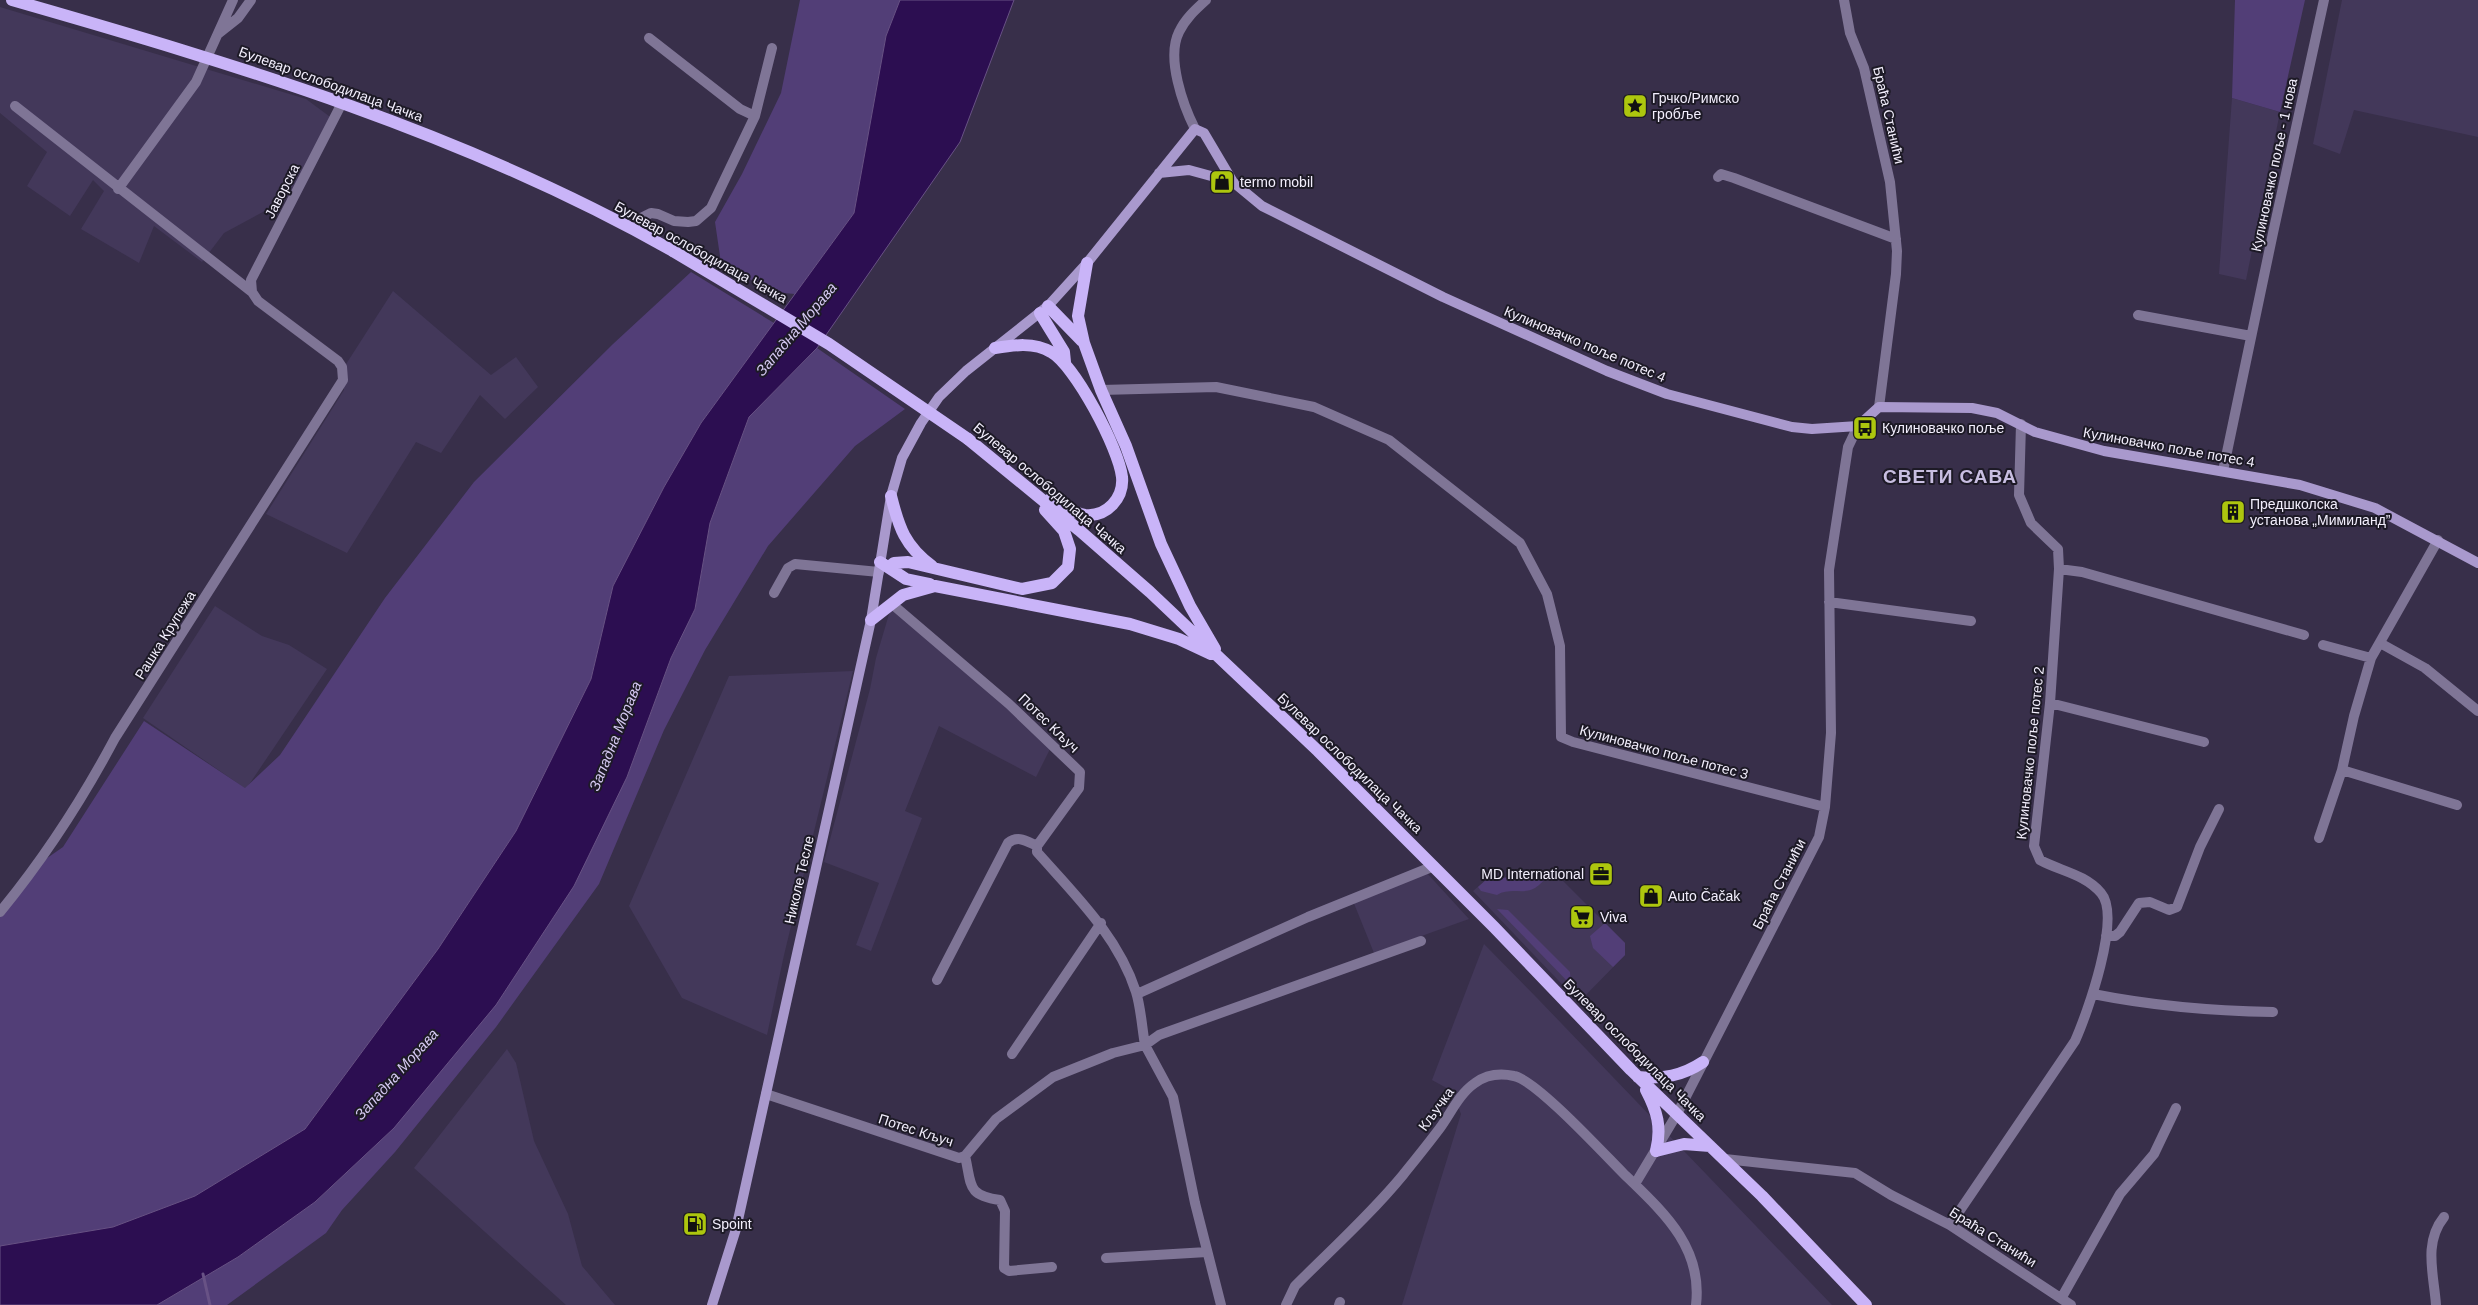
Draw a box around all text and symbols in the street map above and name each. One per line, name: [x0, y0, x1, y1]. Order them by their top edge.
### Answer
street label: Булевар ослободилаца Чачка: [237, 43, 425, 125]
street label: Браћа Станићи: [1870, 65, 1908, 165]
street label: Кулиновачко поље - 1 нова: [2248, 77, 2300, 253]
place label: Грчко/Римско гробље: [1652, 90, 1740, 122]
place icon: Грчко/Римско гробље: [1622, 93, 1648, 119]
street label: Јаворска: [262, 161, 303, 221]
shop icon: termo mobil: [1209, 169, 1235, 195]
place label: termo mobil: [1240, 174, 1313, 190]
street label: Булевар ослободилаца Чачка: [612, 198, 790, 306]
water label: Западна Морава: [752, 279, 840, 379]
street label: Кулиновачко поље потес 4: [1502, 303, 1668, 385]
bus stop icon: Кулиновачко поље: [1852, 415, 1878, 441]
street label: Булевар ослободилаца Чачка: [970, 419, 1130, 557]
place label: Кулиновачко поље: [1882, 420, 2004, 436]
street label: Кулиновачко поље потес 4: [2082, 424, 2256, 470]
district label: СВЕТИ САВА: [1883, 466, 2017, 487]
place label: Предшколска установа „Мимиланд”: [2250, 496, 2391, 528]
building icon: Предшколска установа „Мимиланд”: [2220, 499, 2246, 525]
street label: Рашка Крупежа: [131, 588, 199, 682]
street label: Кулиновачко поље потес 2: [2013, 665, 2047, 840]
water label: Западна Морава: [585, 679, 645, 793]
street label: Потес Кључ: [1016, 690, 1082, 756]
street label: Булевар ослободилаца Чачка: [1274, 690, 1426, 836]
street label: Кулиновачко поље потес 3: [1578, 722, 1750, 782]
street label: Николе Тесле: [781, 834, 817, 926]
street label: Браћа Станићи: [1749, 836, 1809, 932]
office icon: MD International: [1588, 861, 1614, 887]
place label: MD International: [1481, 866, 1584, 882]
shop icon: Auto Čačak: [1638, 883, 1664, 909]
place label: Auto Čačak: [1668, 888, 1741, 904]
supermarket icon: Viva: [1569, 904, 1595, 930]
place label: Viva: [1600, 909, 1627, 925]
street label: Булевар ослободилаца Чачка: [1561, 976, 1710, 1125]
water label: Западна Морава: [351, 1025, 441, 1123]
street label: Кључка: [1415, 1084, 1457, 1134]
street label: Потес Кључ: [877, 1110, 955, 1150]
street label: Браћа Станићи: [1947, 1204, 2039, 1270]
fuel station icon: Spoint: [682, 1211, 708, 1237]
place label: Spoint: [712, 1216, 752, 1232]

